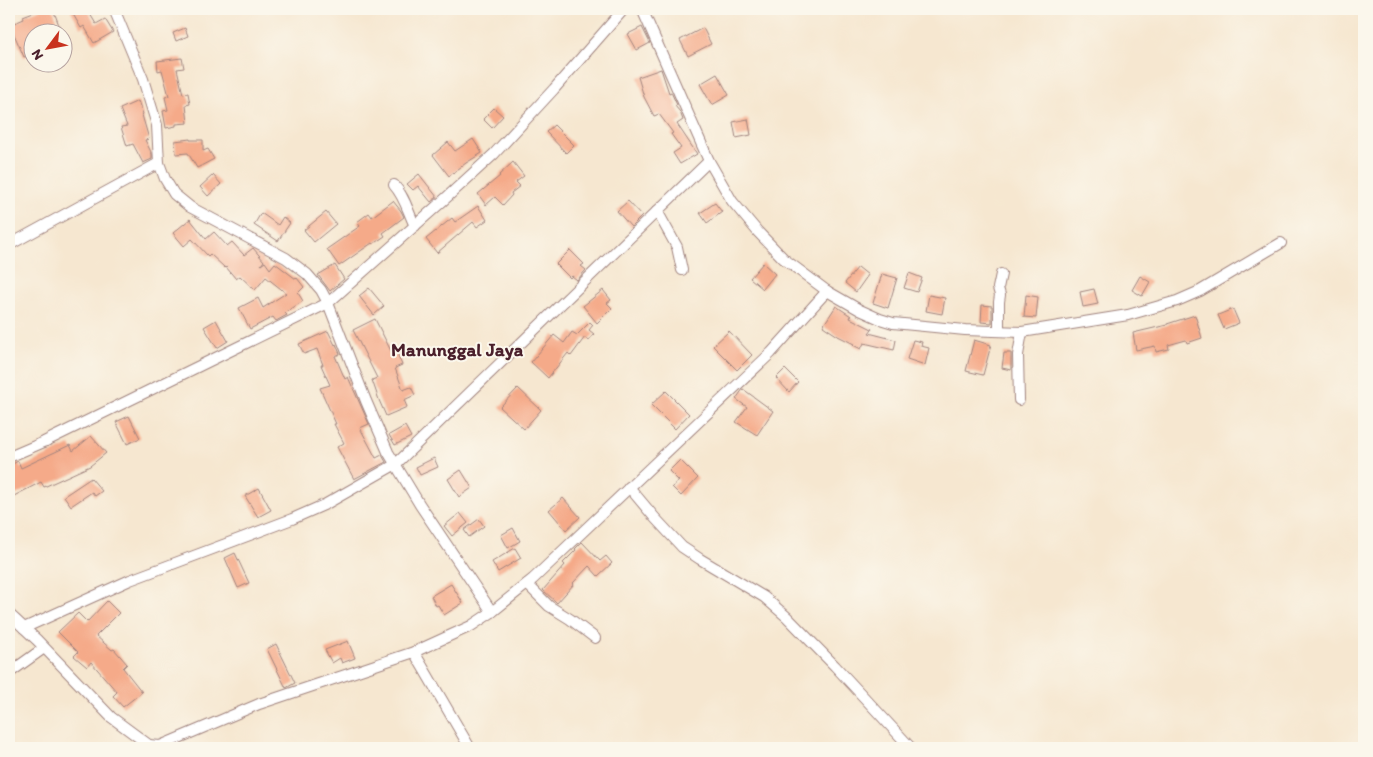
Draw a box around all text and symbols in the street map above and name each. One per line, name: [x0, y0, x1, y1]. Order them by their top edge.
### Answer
north arrow: [22, 22, 72, 72]
text: N: [28, 46, 47, 63]
district label: Manunggal Jaya: [391, 338, 524, 361]

